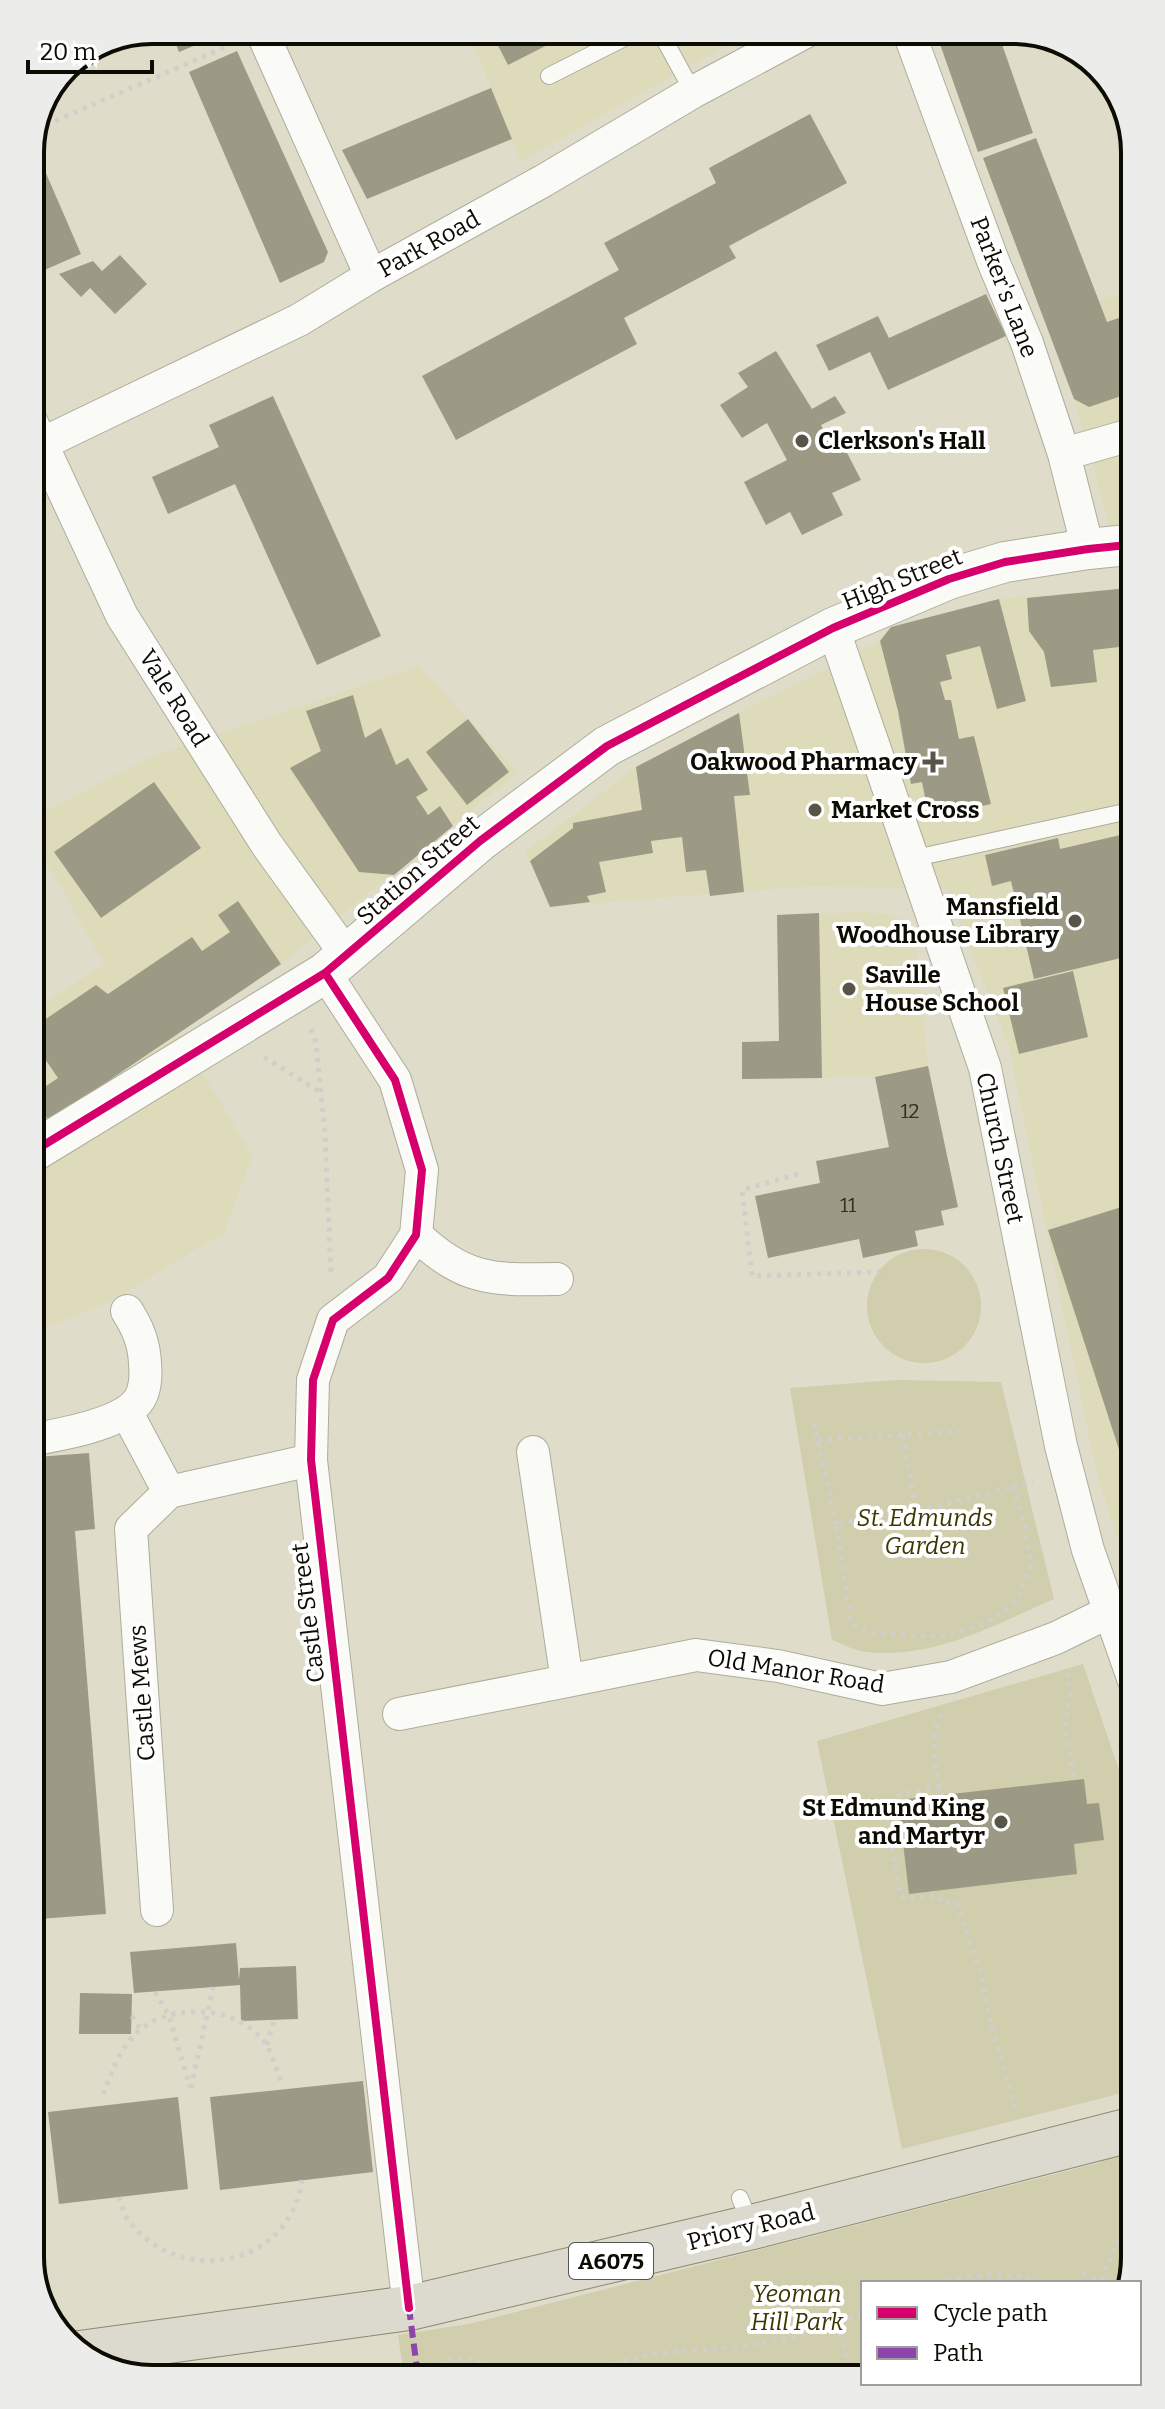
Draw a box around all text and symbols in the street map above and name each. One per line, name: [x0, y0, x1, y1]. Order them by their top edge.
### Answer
scale bar: [28, 24, 152, 74]
text: 20 m: [40, 38, 96, 66]
street label: Park Road: [373, 205, 485, 283]
street label: Parker's Lane: [964, 213, 1044, 361]
place label: Clerkson's Hall: [818, 427, 986, 455]
marker: Clerkson's Hall: [793, 432, 811, 450]
street label: High Street: [838, 542, 966, 616]
street label: Vale Road: [133, 644, 215, 752]
place label: Oakwood Pharmacy: [690, 748, 918, 776]
marker: Oakwood Pharmacy: [924, 753, 942, 771]
place label: Market Cross: [831, 796, 980, 824]
marker: Market Cross: [806, 801, 824, 819]
street label: Station Street: [351, 809, 485, 931]
place label: Mansfield Woodhouse Library: [836, 893, 1060, 949]
marker: Mansfield Woodhouse Library: [1066, 912, 1084, 930]
place label: Saville House School: [865, 961, 1019, 1017]
marker: Saville House School: [840, 980, 858, 998]
street label: Church Street: [970, 1070, 1030, 1227]
house number: 12: [901, 1099, 920, 1123]
house number: 11: [840, 1193, 856, 1217]
park label: St. Edmunds Garden: [857, 1504, 993, 1560]
street label: Castle Street: [285, 1541, 330, 1685]
street label: Castle Mews: [123, 1624, 161, 1762]
street label: Old Manor Road: [706, 1643, 886, 1699]
place label: St Edmund King and Martyr: [802, 1794, 985, 1850]
marker: St Edmund King and Martyr: [992, 1813, 1010, 1831]
street label: Priory Road: [684, 2198, 818, 2256]
road number: A6075: [569, 2243, 653, 2279]
park label: Yeoman Hill Park: [750, 2280, 845, 2336]
legend: [861, 2281, 1141, 2385]
text: Cycle path: [933, 2299, 1048, 2327]
text: Path: [933, 2339, 983, 2367]

